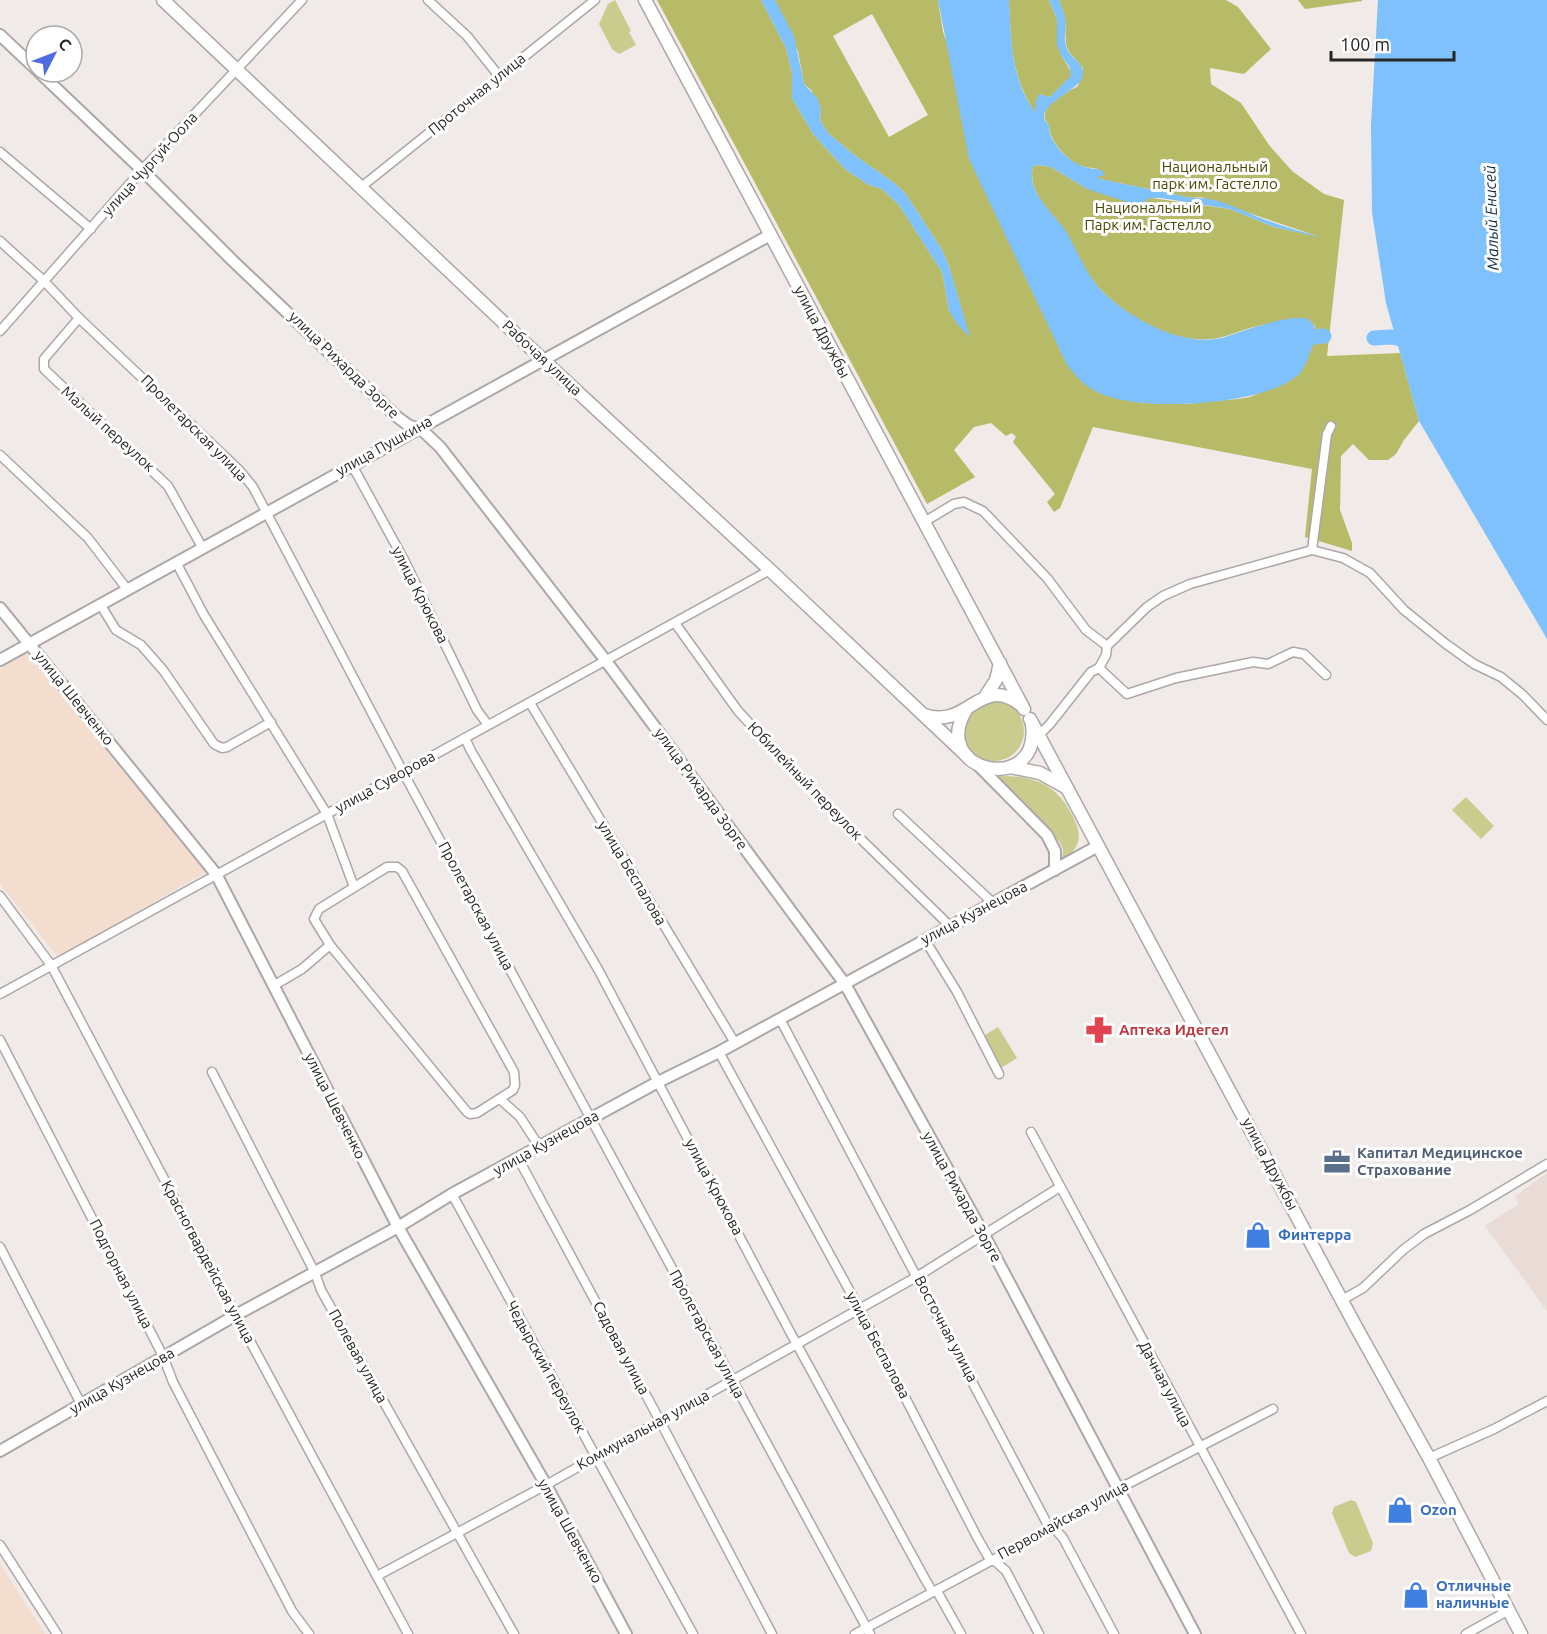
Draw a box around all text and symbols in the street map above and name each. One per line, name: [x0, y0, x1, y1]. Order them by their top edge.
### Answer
north arrow: [24, 24, 84, 84]
scale bar: [1331, 24, 1454, 62]
text: С: [55, 34, 75, 54]
text: 100 m: [1340, 34, 1390, 54]
street label: Проточная улица: [425, 49, 529, 138]
street label: улица Чургуй-Оола: [99, 108, 201, 219]
park label: Национальный парк им. Гастелло: [1152, 158, 1278, 192]
water label: Малый Енисей: [1480, 165, 1502, 271]
park label: Национальный Парк им. Гастелло: [1084, 199, 1212, 233]
street label: улица Дружбы: [791, 283, 854, 381]
street label: улица Рихарда Зорге: [286, 308, 403, 422]
street label: Рабочая улица: [499, 317, 586, 399]
street label: Пролетарская улица: [138, 371, 251, 484]
street label: Малый переулок: [58, 382, 159, 475]
street label: улица Пушкина: [333, 412, 435, 479]
street label: улица Крюкова: [389, 543, 452, 646]
street label: улица Шевченко: [31, 647, 118, 748]
street label: Юбилейный переулок: [745, 718, 866, 843]
street label: улица Рихарда Зорге: [651, 724, 751, 853]
street label: улица Суворова: [332, 747, 438, 816]
street label: улица Беспалова: [595, 817, 670, 928]
street label: Пролетарская улица: [435, 839, 518, 973]
street label: улица Кузнецова: [918, 877, 1030, 948]
pharmacy icon: Аптека Идегел: [1084, 1015, 1114, 1045]
place label: Аптека Идегел: [1119, 1021, 1229, 1038]
street label: улица Шевченко: [301, 1050, 370, 1162]
street label: улица Кузнецова: [490, 1107, 601, 1179]
street label: улица Дружбы: [1239, 1115, 1302, 1213]
street label: улица Рихарда Зорге: [919, 1129, 1005, 1265]
street label: улица Крюкова: [682, 1136, 747, 1238]
place label: Капитал Медицинское Страхование: [1357, 1144, 1523, 1178]
office icon: Капитал Медицинское Страхование: [1322, 1147, 1352, 1177]
street label: Красногвардейская улица: [158, 1177, 259, 1346]
street label: Подгорная улица: [87, 1216, 156, 1331]
shop icon: Финтерра: [1243, 1220, 1273, 1250]
place label: Финтерра: [1278, 1226, 1351, 1243]
street label: Пролетарская улица: [666, 1267, 749, 1401]
street label: Восточная улица: [911, 1273, 982, 1385]
street label: улица Беспалова: [843, 1288, 914, 1401]
street label: Чедырский переулок: [503, 1298, 590, 1436]
street label: Садовая улица: [590, 1298, 653, 1397]
street label: Полевая улица: [326, 1306, 391, 1406]
street label: Дачная улица: [1136, 1338, 1195, 1430]
street label: улица Кузнецова: [66, 1344, 177, 1417]
street label: Коммунальная улица: [574, 1386, 712, 1473]
street label: улица Шевченко: [535, 1476, 606, 1586]
street label: Первомайская улица: [994, 1477, 1131, 1563]
shop icon: Ozon: [1385, 1495, 1415, 1525]
place label: Ozon: [1420, 1501, 1457, 1518]
place label: Отличные наличные: [1436, 1577, 1511, 1611]
shop icon: Отличные наличные: [1401, 1580, 1431, 1610]

